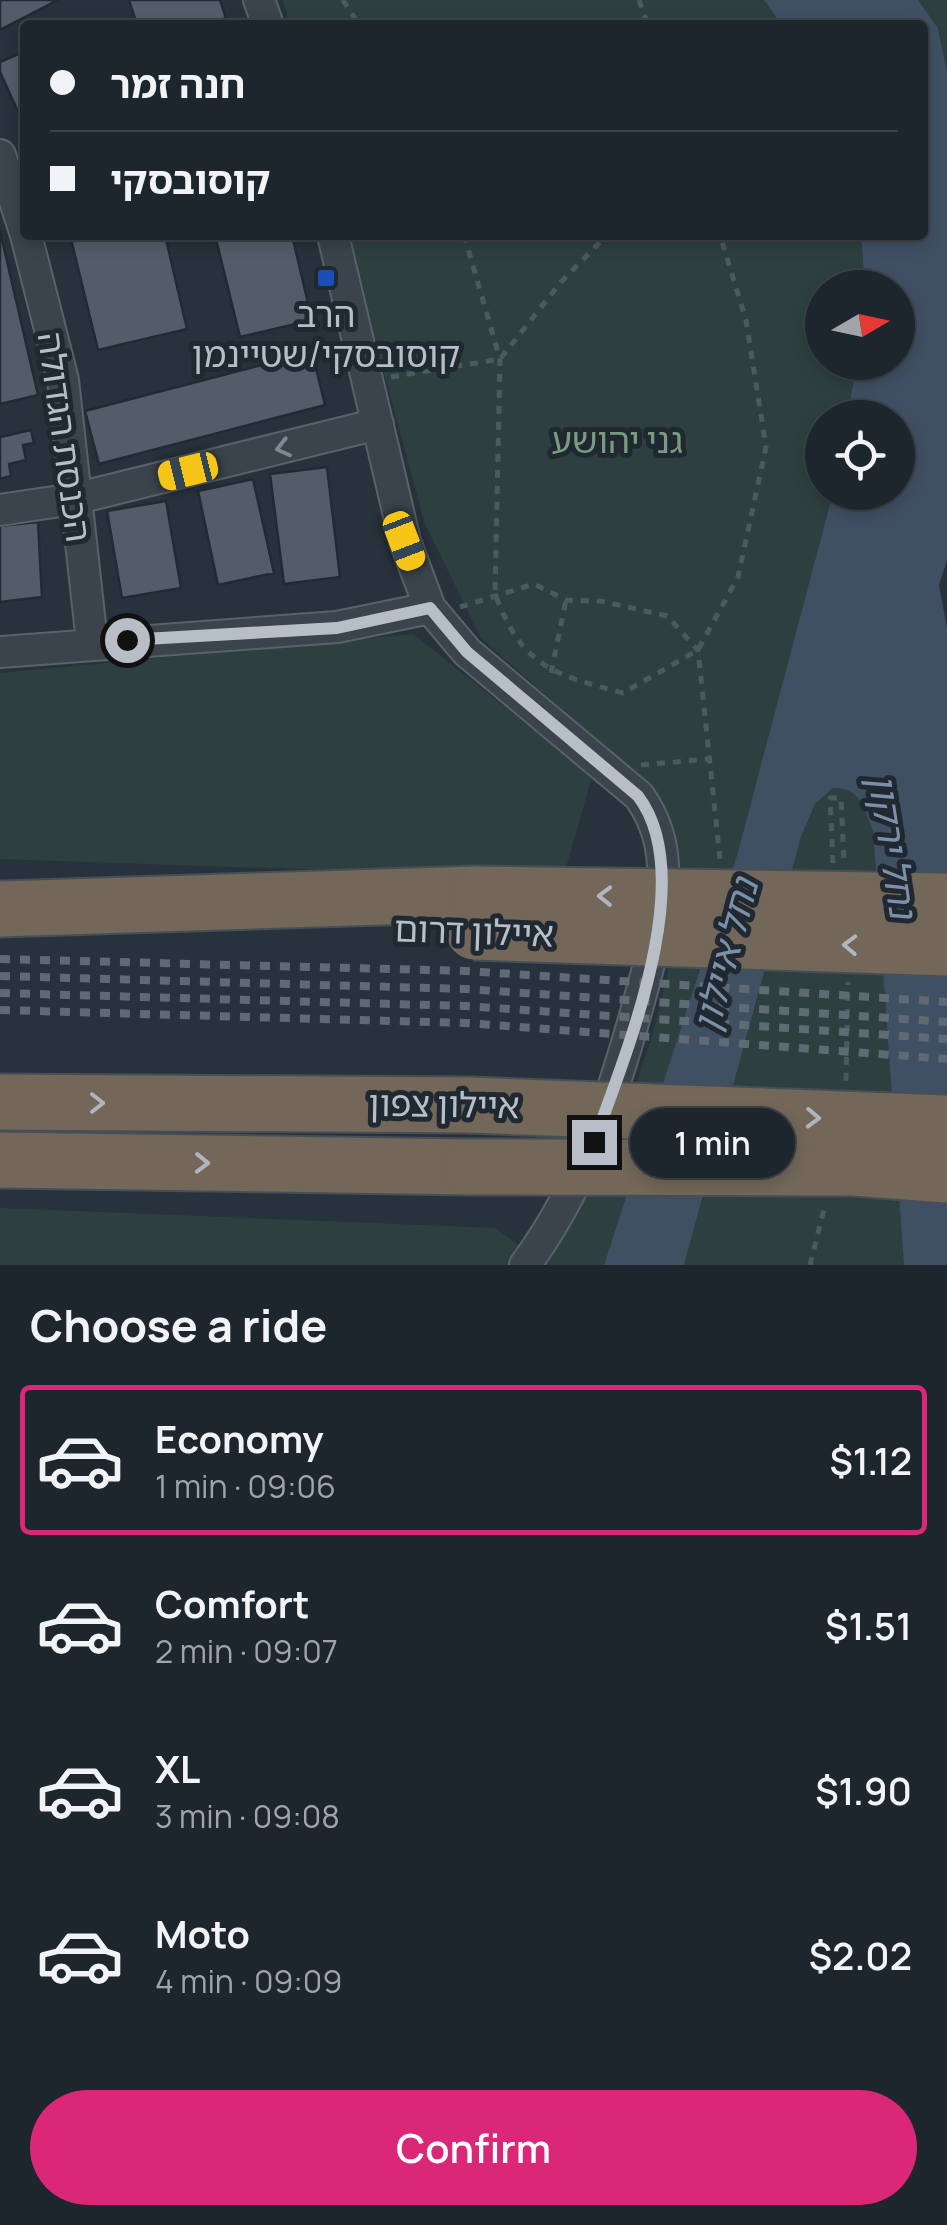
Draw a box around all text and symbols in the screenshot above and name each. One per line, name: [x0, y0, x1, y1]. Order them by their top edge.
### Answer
text: חנה זמר: [110, 57, 245, 109]
text: קוסובסקי: [110, 153, 270, 205]
marker: הרב קוסובסקי/שטיינמן: [315, 267, 337, 289]
north arrow: [805, 270, 915, 380]
map controls: [805, 270, 915, 510]
place label: הרב קוסובסקי/שטיינמן: [192, 290, 460, 378]
street label: הכנסת הגדולה: [27, 329, 103, 545]
button: locate: [805, 400, 915, 510]
park label: גני יהושע: [551, 416, 683, 464]
one-way arrow: [275, 436, 292, 457]
car: [155, 449, 221, 493]
car: [379, 508, 429, 574]
route start: [105, 618, 150, 663]
water label: נחל ירקון: [857, 770, 931, 924]
water label: נחל איילון: [679, 870, 770, 1037]
one-way arrow: [596, 885, 612, 907]
street label: איילון דרום: [393, 904, 555, 958]
one-way arrow: [841, 934, 857, 955]
street label: איילון צפון: [368, 1079, 520, 1129]
one-way arrow: [90, 1092, 106, 1114]
callout: 1 min: [629, 1107, 794, 1177]
one-way arrow: [805, 1107, 821, 1128]
route end: [572, 1120, 617, 1165]
text: 1 min: [674, 1121, 751, 1165]
one-way arrow: [196, 1152, 211, 1174]
text: Choose a ride: [30, 1294, 327, 1356]
text: Economy: [155, 1412, 324, 1464]
icon: car: [35, 1415, 125, 1505]
text: $1.12: [829, 1434, 912, 1486]
text: 1 min · 09:06: [155, 1464, 336, 1508]
text: Comfort: [155, 1577, 309, 1629]
icon: car: [35, 1580, 125, 1670]
text: $1.51: [825, 1599, 912, 1651]
text: 2 min · 09:07: [155, 1629, 338, 1673]
text: XL: [155, 1742, 200, 1794]
icon: car: [35, 1745, 125, 1835]
text: $1.90: [815, 1764, 912, 1816]
text: 3 min · 09:08: [155, 1794, 340, 1838]
text: Moto: [155, 1907, 250, 1959]
icon: car: [35, 1910, 125, 2000]
text: $2.02: [809, 1929, 912, 1981]
text: 4 min · 09:09: [155, 1959, 342, 2003]
button: Confirm: [30, 2090, 917, 2205]

